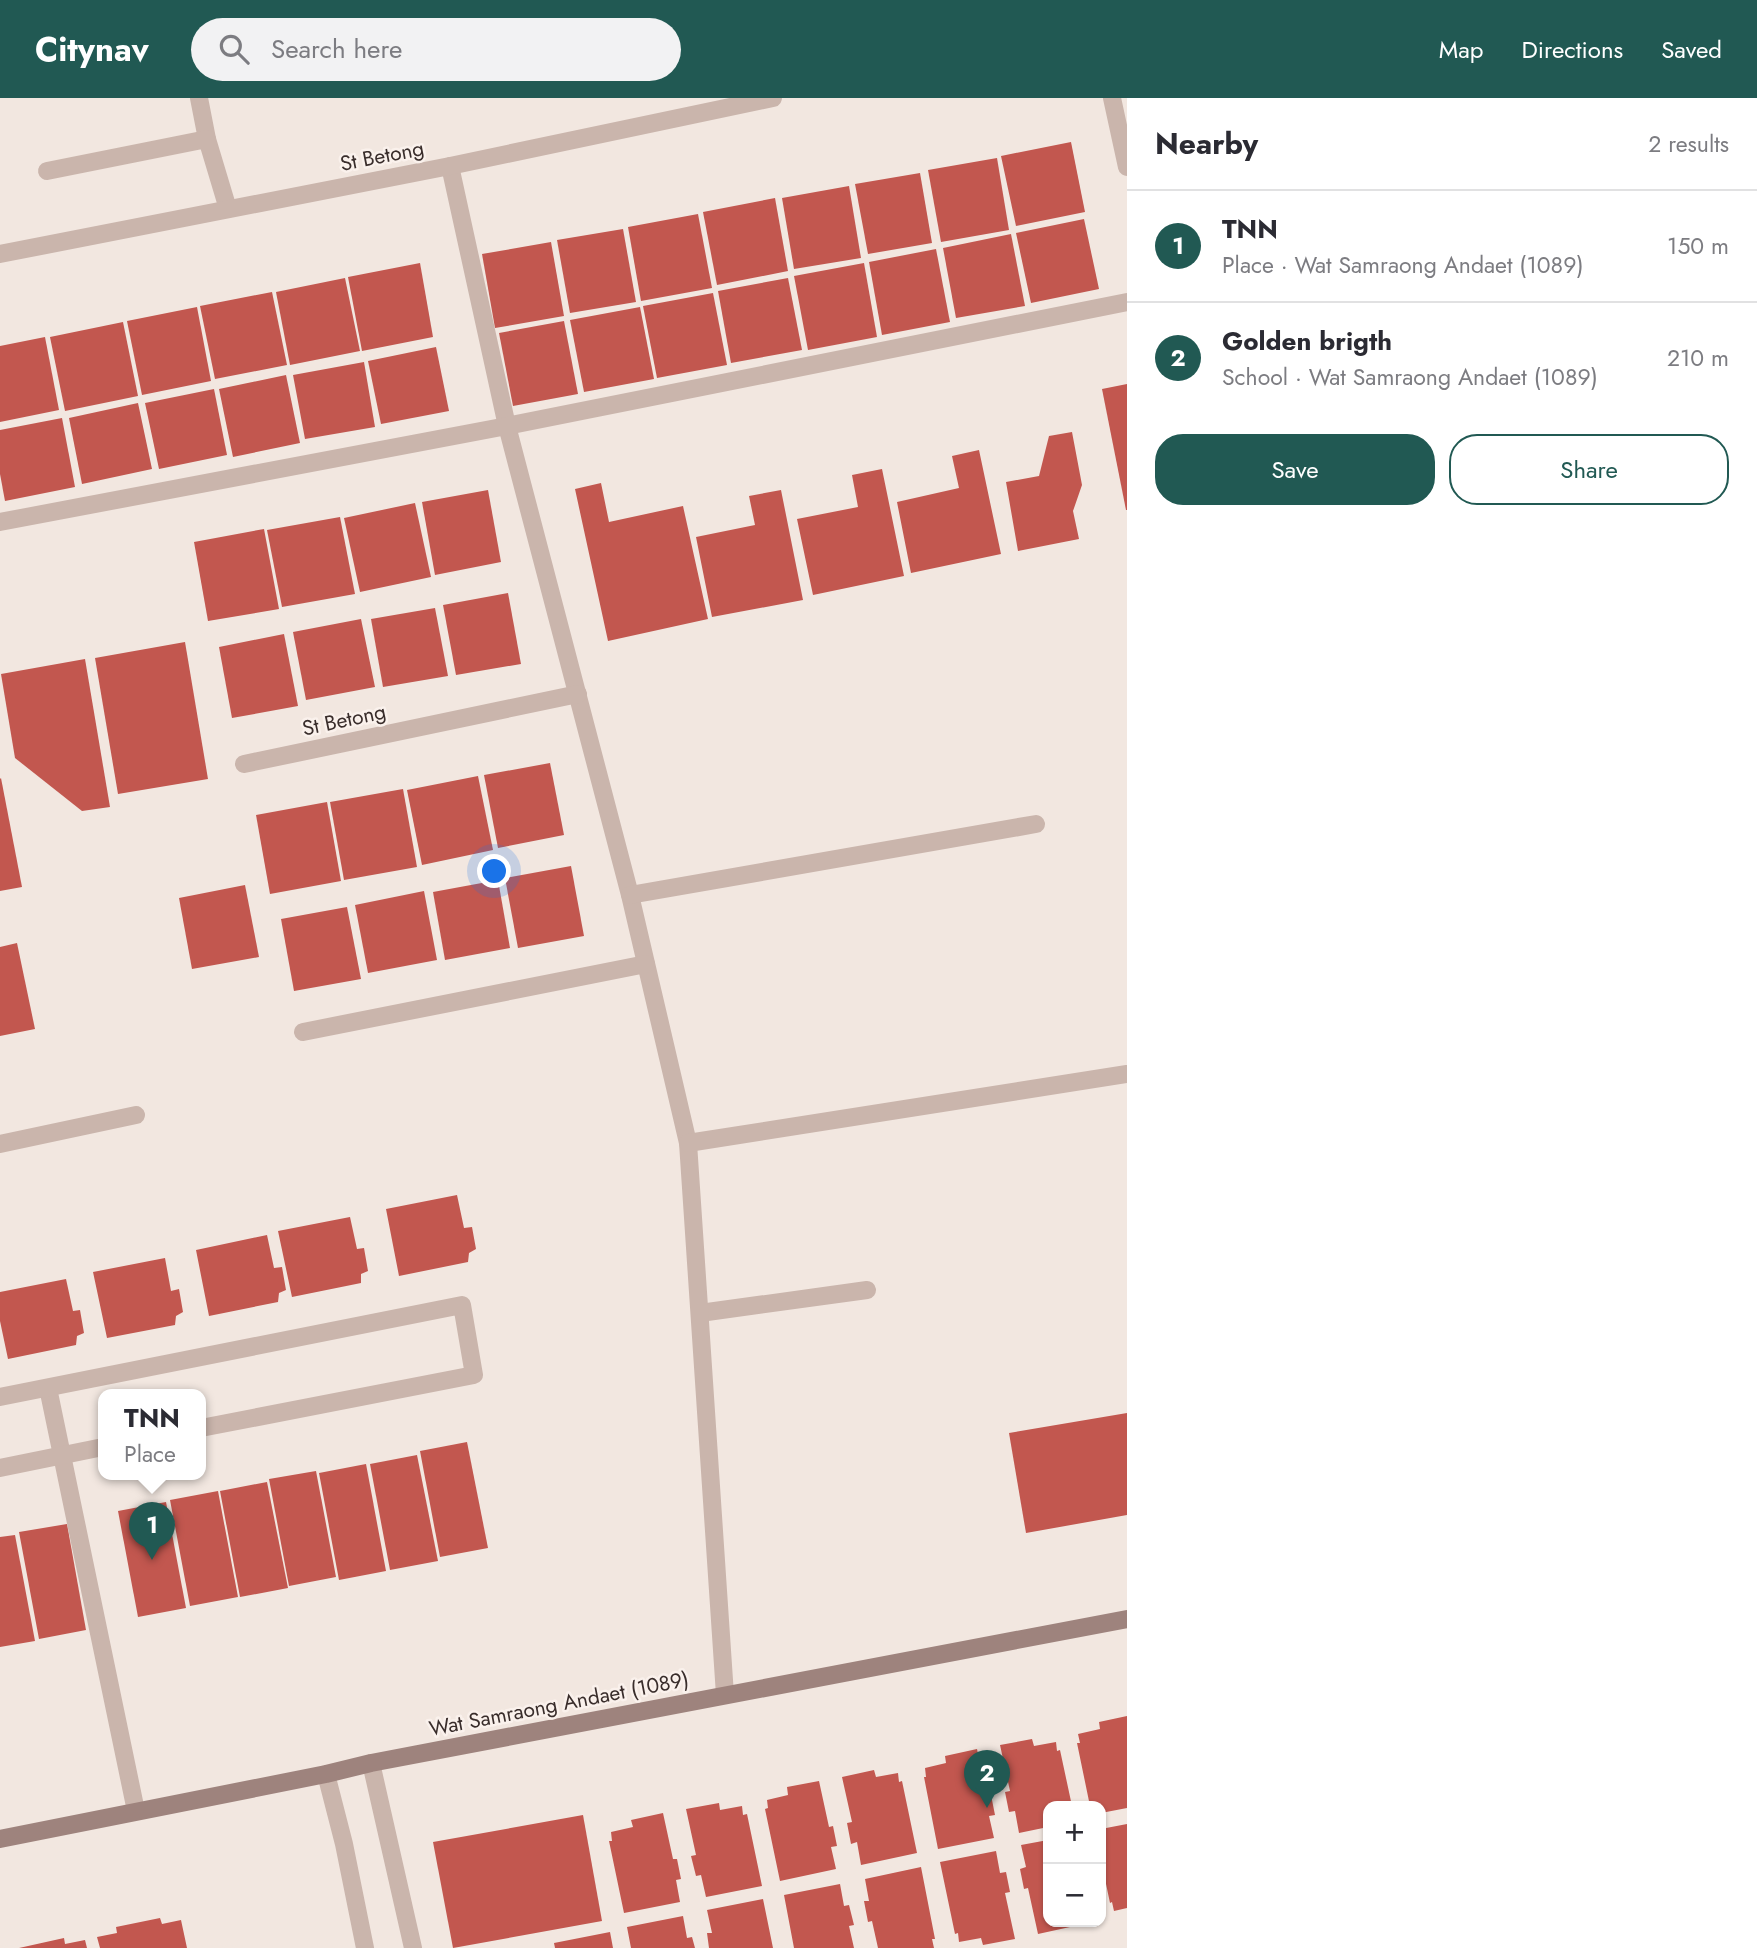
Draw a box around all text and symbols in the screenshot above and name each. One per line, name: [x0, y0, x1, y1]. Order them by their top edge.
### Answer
search box: [191, 18, 681, 81]
text: Citynav: [35, 26, 149, 73]
icon: search: [215, 30, 253, 68]
text: Search here: [271, 30, 402, 68]
text: Map: [1439, 32, 1484, 67]
text: Directions: [1522, 32, 1623, 67]
text: Saved: [1661, 32, 1722, 67]
text: Nearby: [1155, 122, 1258, 165]
text: 2 results: [1648, 127, 1729, 161]
street label: St Betong: [337, 133, 427, 179]
text: TNN: [1222, 210, 1278, 248]
text: 1: [1172, 229, 1184, 263]
text: 150 m: [1667, 229, 1729, 263]
text: Place · Wat Samraong Andaet (1089): [1222, 248, 1584, 282]
text: Golden brigth: [1222, 322, 1392, 360]
text: 2: [1170, 341, 1186, 375]
text: 210 m: [1667, 341, 1729, 375]
text: School · Wat Samraong Andaet (1089): [1222, 360, 1598, 394]
button: Save: [1155, 434, 1435, 505]
button: Share: [1449, 434, 1729, 505]
street label: St Betong: [299, 697, 389, 743]
your location: [477, 854, 511, 888]
popup: [98, 1389, 206, 1480]
text: TNN: [124, 1399, 180, 1437]
text: Place: [124, 1437, 176, 1471]
pin: 1: [129, 1502, 175, 1560]
street label: Wat Samraong Andaet (1089): [427, 1664, 691, 1744]
pin: 2: [964, 1750, 1010, 1808]
map controls: [1043, 1801, 1106, 1927]
button: +: [1043, 1801, 1106, 1864]
button: −: [1043, 1864, 1106, 1927]

